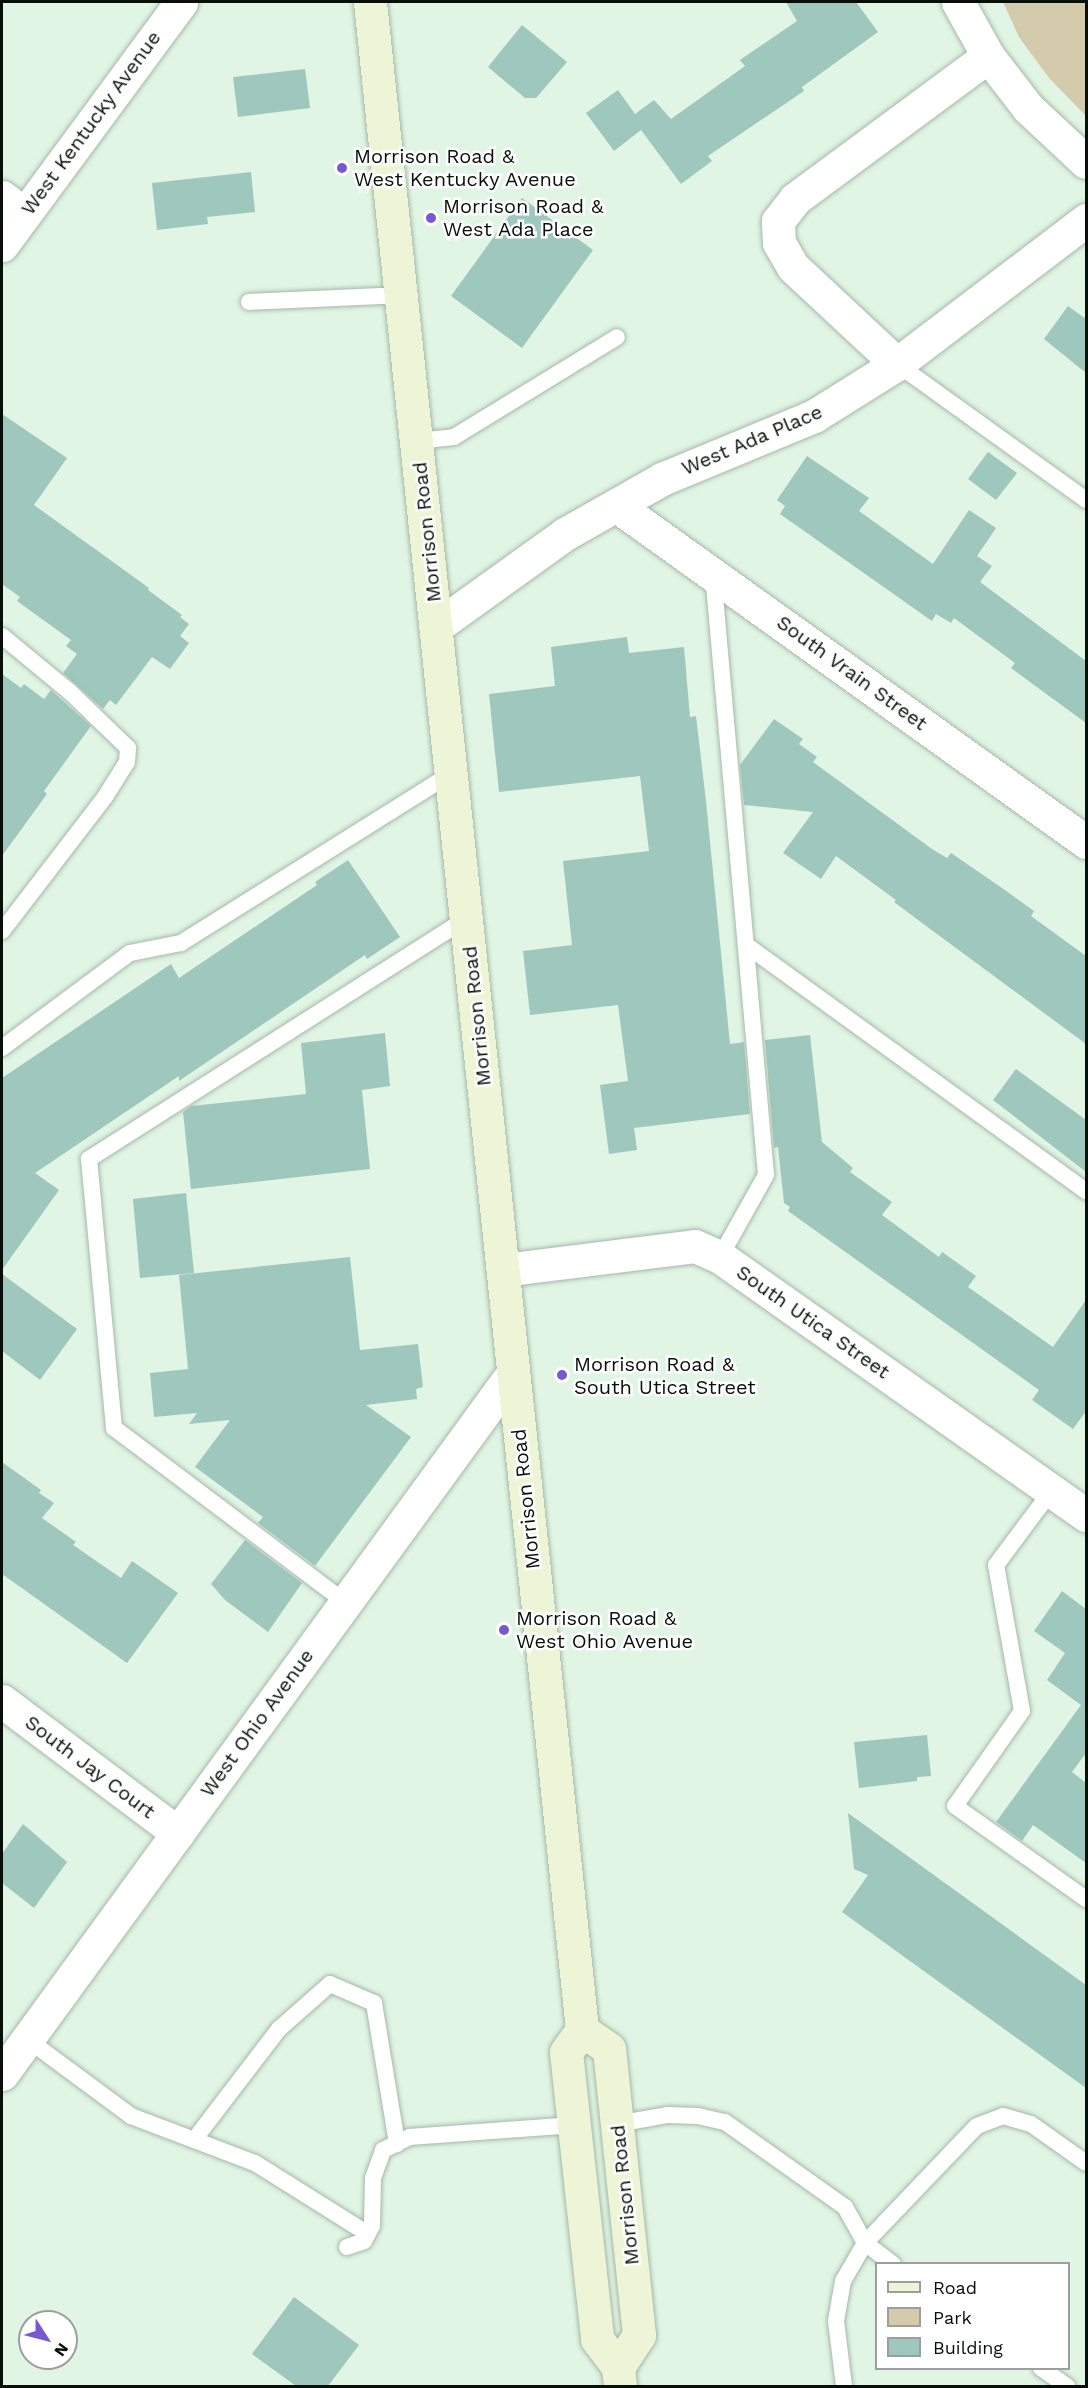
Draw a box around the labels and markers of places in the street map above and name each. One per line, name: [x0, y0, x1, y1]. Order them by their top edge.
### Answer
place label: Morrison Road & West Kentucky Avenue: [354, 144, 577, 191]
marker: Morrison Road & West Kentucky Avenue: [335, 161, 349, 175]
place label: Morrison Road & West Ada Place: [443, 195, 603, 242]
marker: Morrison Road & West Ada Place: [424, 211, 438, 225]
place label: Morrison Road & South Utica Street: [574, 1352, 756, 1399]
marker: Morrison Road & South Utica Street: [555, 1368, 569, 1382]
place label: Morrison Road & West Ohio Avenue: [516, 1606, 694, 1653]
marker: Morrison Road & West Ohio Avenue: [497, 1623, 511, 1637]

